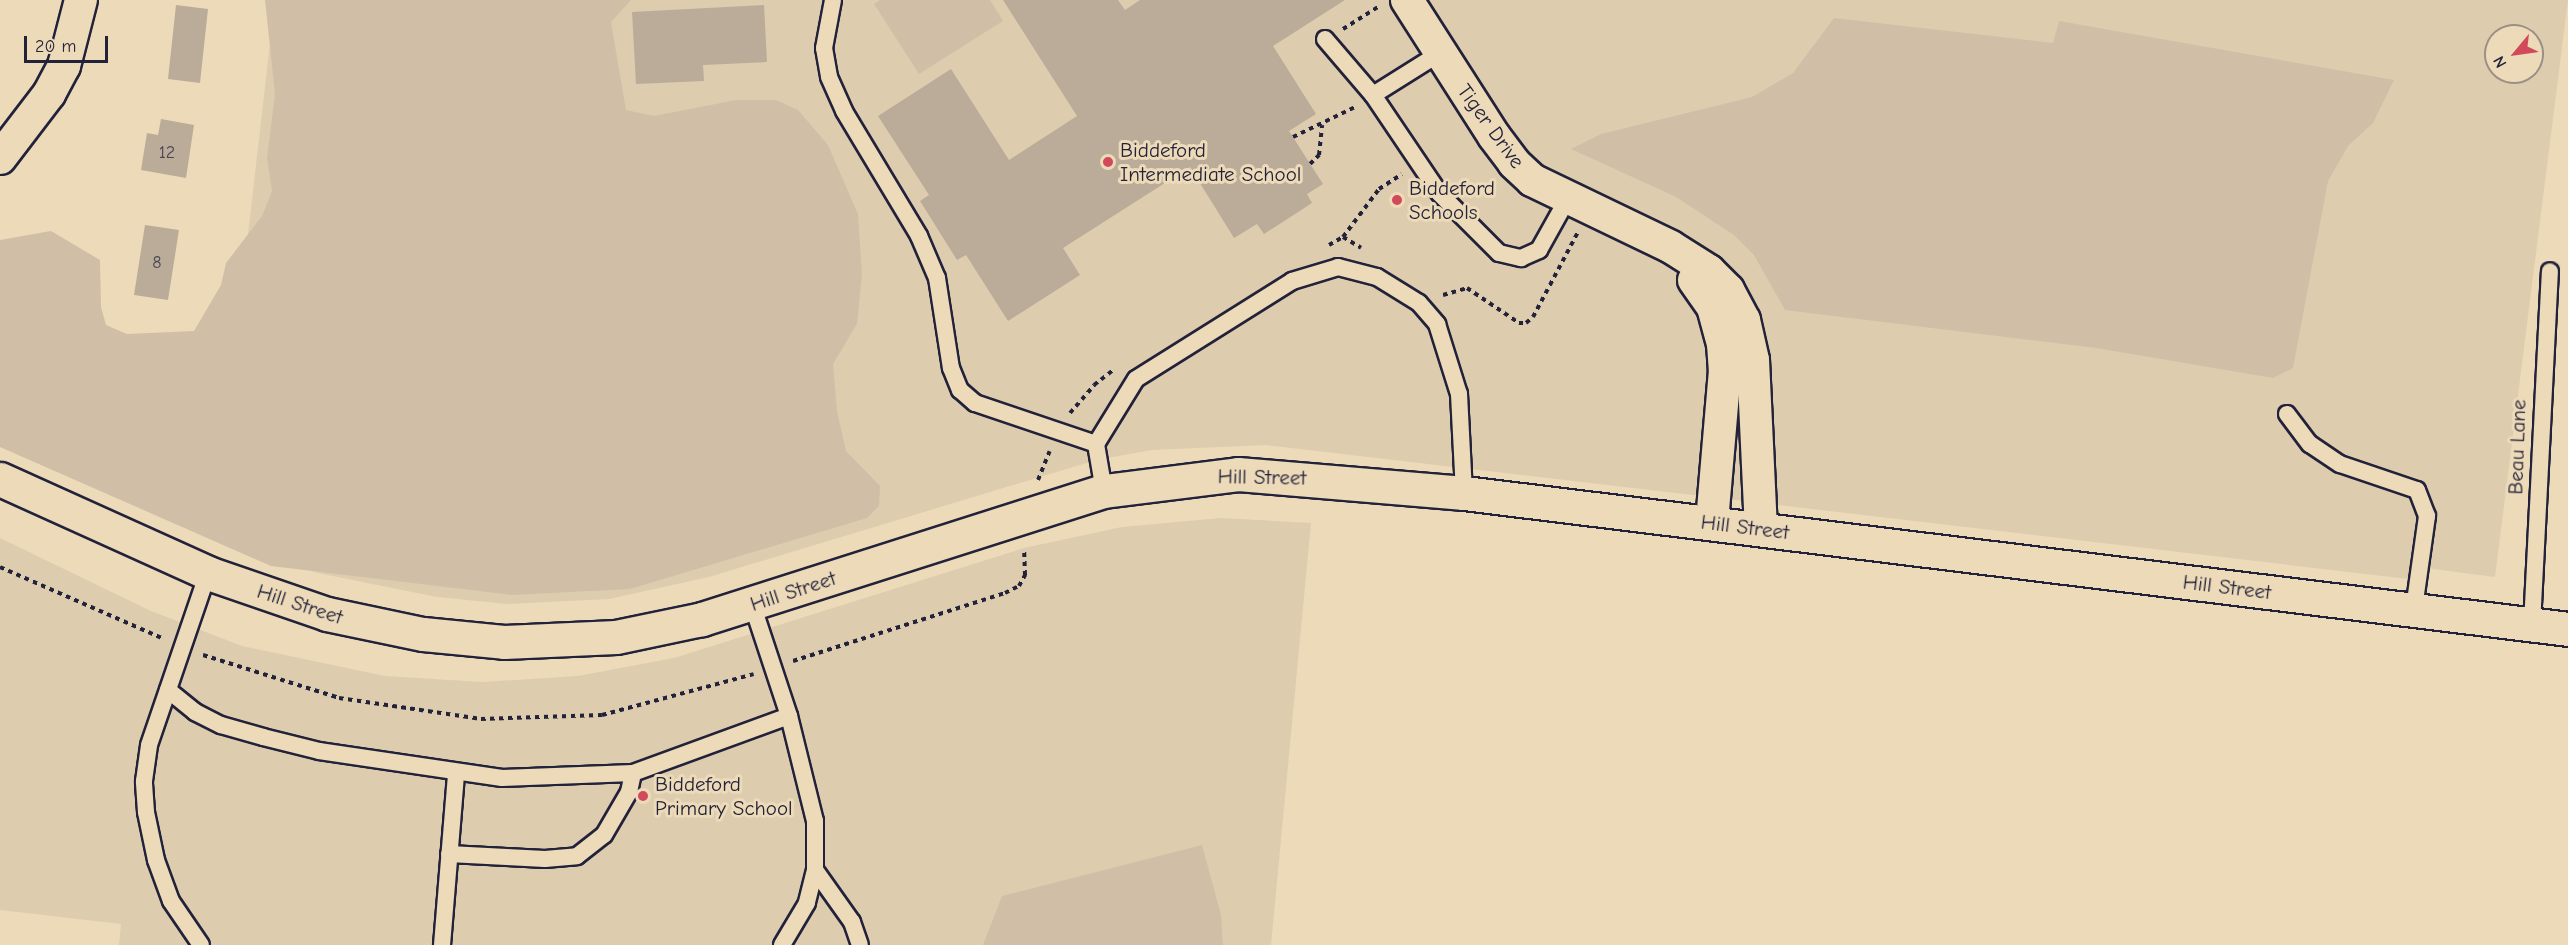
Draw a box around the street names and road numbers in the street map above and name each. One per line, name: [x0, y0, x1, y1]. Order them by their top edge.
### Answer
street label: Tiger Drive: [1452, 79, 1530, 173]
street label: Beau Lane: [2503, 399, 2531, 495]
street label: Hill Street: [1217, 464, 1307, 490]
street label: Hill Street: [1699, 509, 1791, 545]
street label: Hill Street: [747, 565, 839, 617]
street label: Hill Street: [2181, 569, 2273, 605]
street label: Hill Street: [254, 578, 346, 630]

